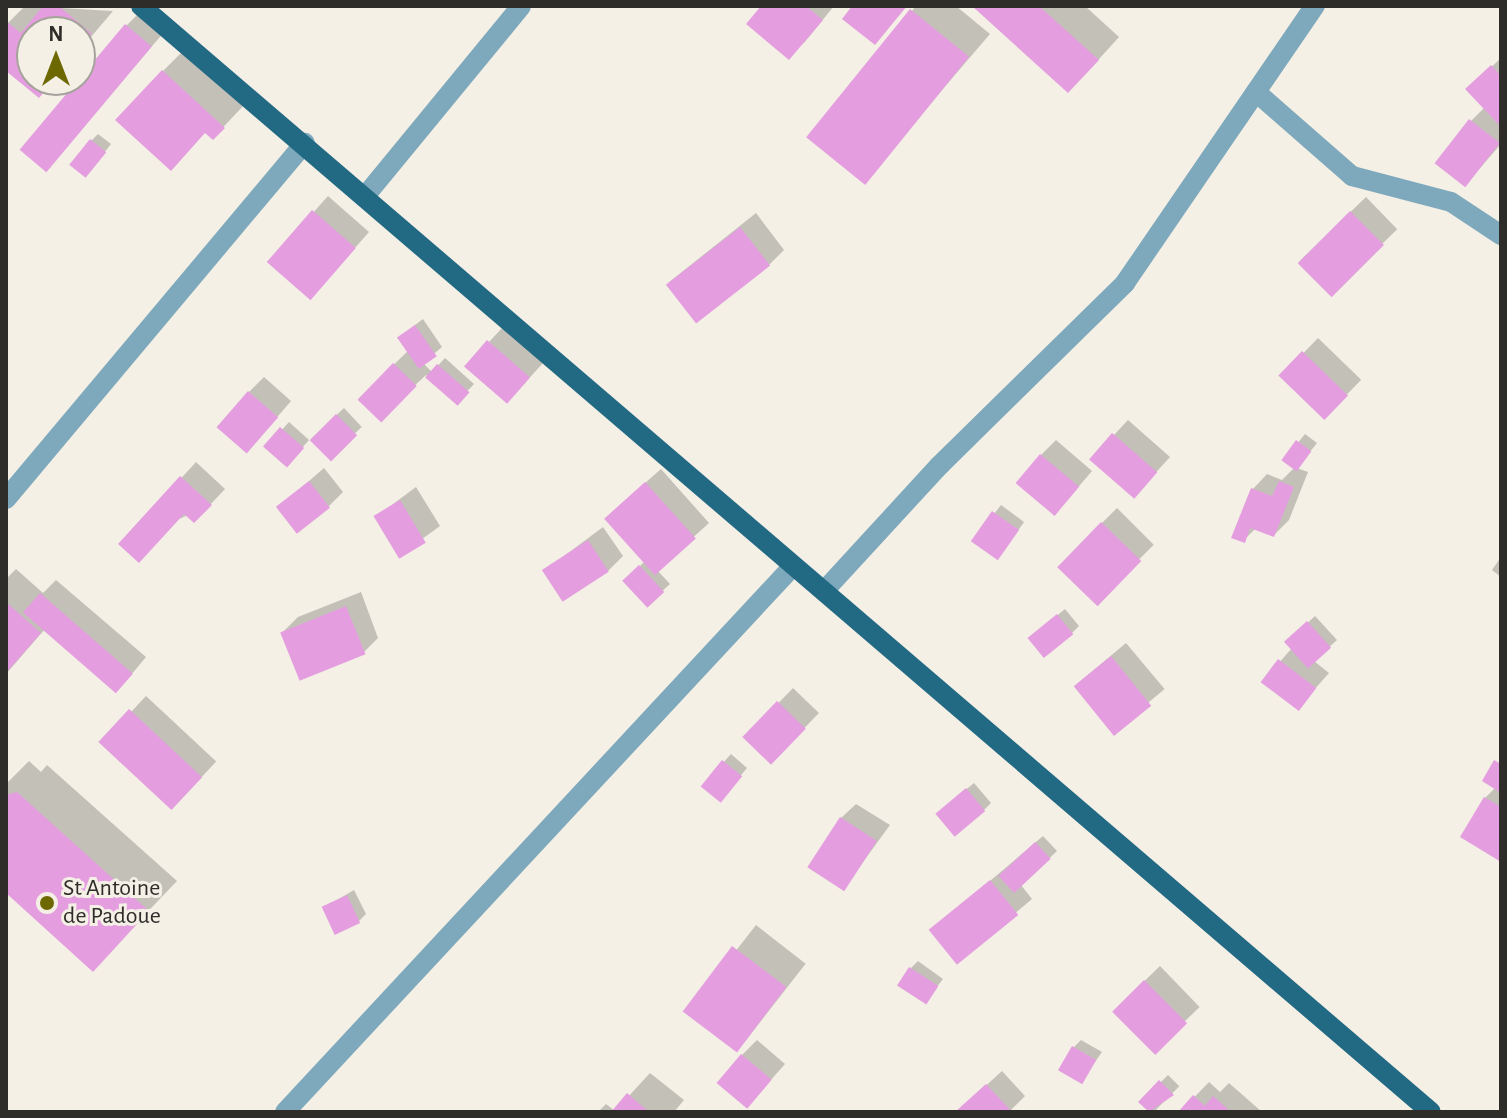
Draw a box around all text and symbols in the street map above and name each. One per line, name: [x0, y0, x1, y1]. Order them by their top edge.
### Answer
north arrow: [16, 16, 96, 96]
text: N: [48, 23, 64, 45]
place label: St Antoine de Padoue: [63, 875, 161, 931]
marker: St Antoine de Padoue: [38, 894, 56, 912]

